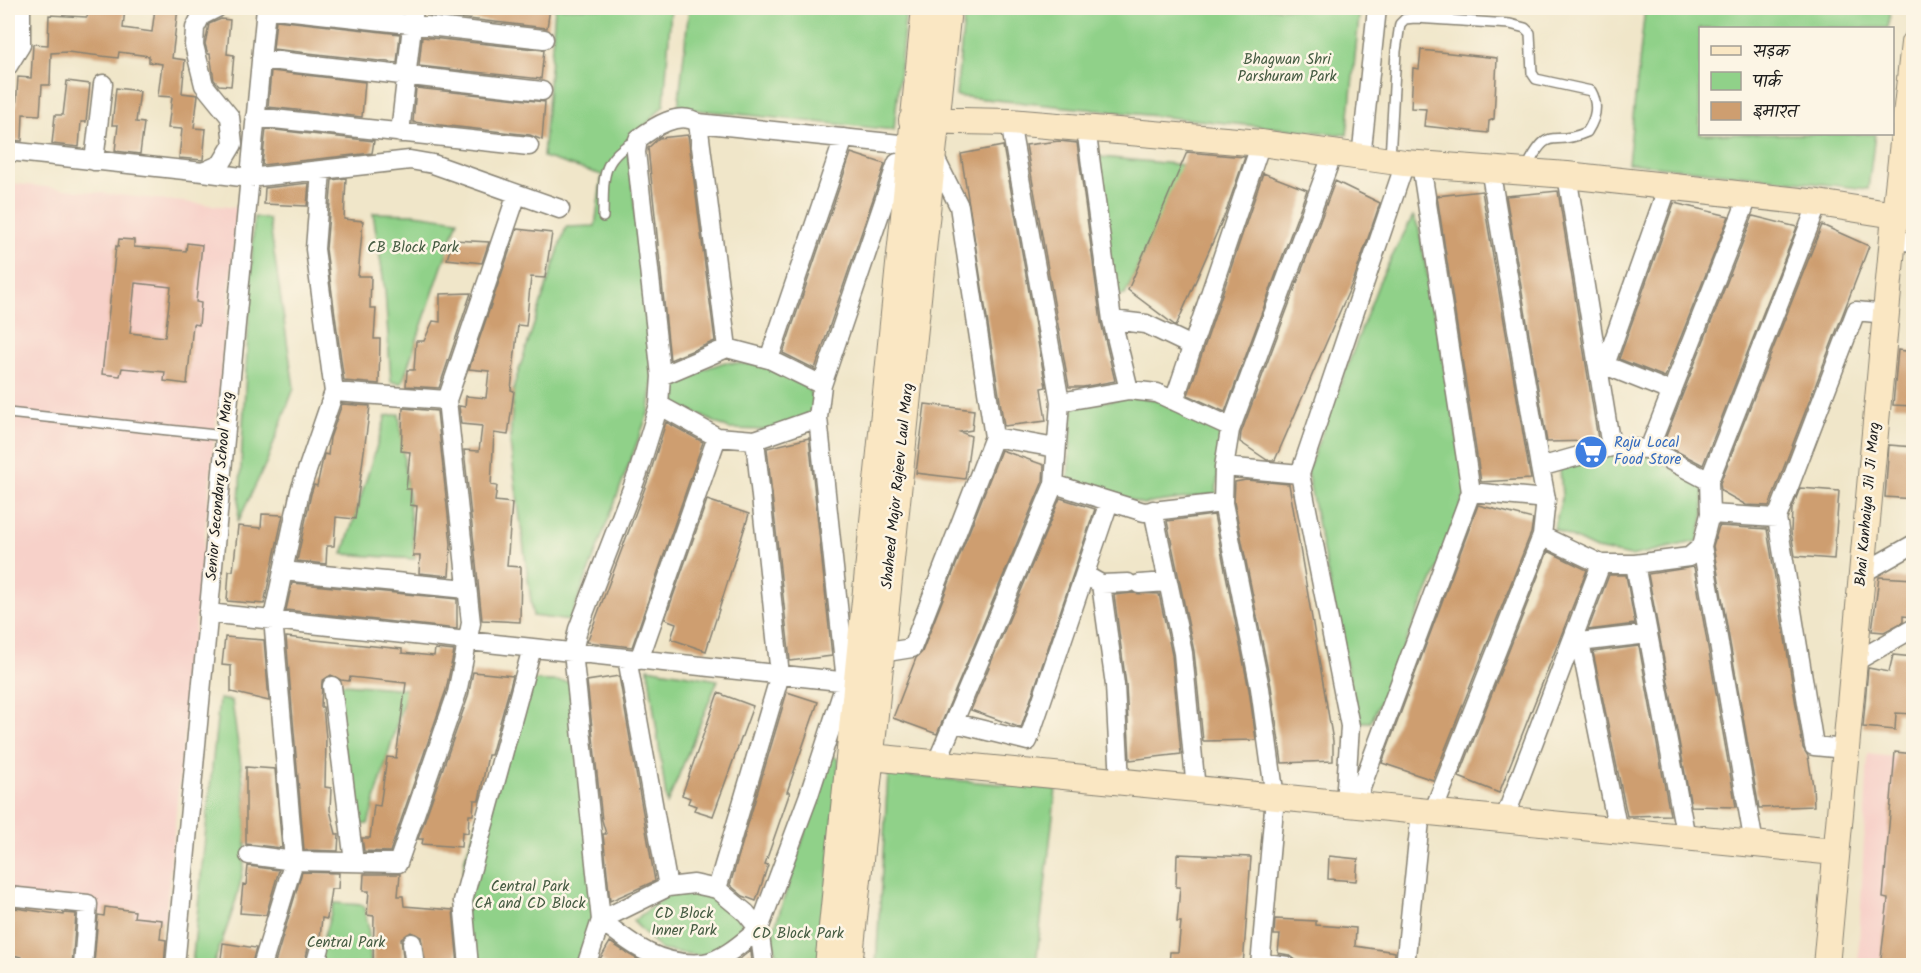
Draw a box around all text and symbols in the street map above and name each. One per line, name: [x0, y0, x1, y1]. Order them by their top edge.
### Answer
legend: [1699, 27, 1894, 135]
text: सड़क: [1753, 38, 1791, 67]
park label: Bhagwan Shri Parshuram Park: [1238, 48, 1337, 89]
text: पार्क: [1752, 68, 1784, 97]
text: इमारत: [1753, 98, 1801, 127]
park label: CB Block Park: [367, 236, 460, 260]
street label: Shaheed Major Rajeev Laul Marg: [875, 382, 921, 590]
street label: Senior Secondary School Marg: [200, 390, 240, 582]
street label: Bhai Kanhaiya Jil Ji Marg: [1849, 421, 1887, 587]
place label: Raju Local Food Store: [1614, 431, 1681, 472]
supermarket icon: Raju Local Food Store: [1573, 434, 1609, 470]
park label: Central Park CA and CD Block: [474, 875, 586, 916]
park label: CD Block Inner Park: [651, 902, 718, 943]
park label: CD Block Park: [752, 922, 845, 946]
park label: Central Park: [307, 931, 386, 955]

